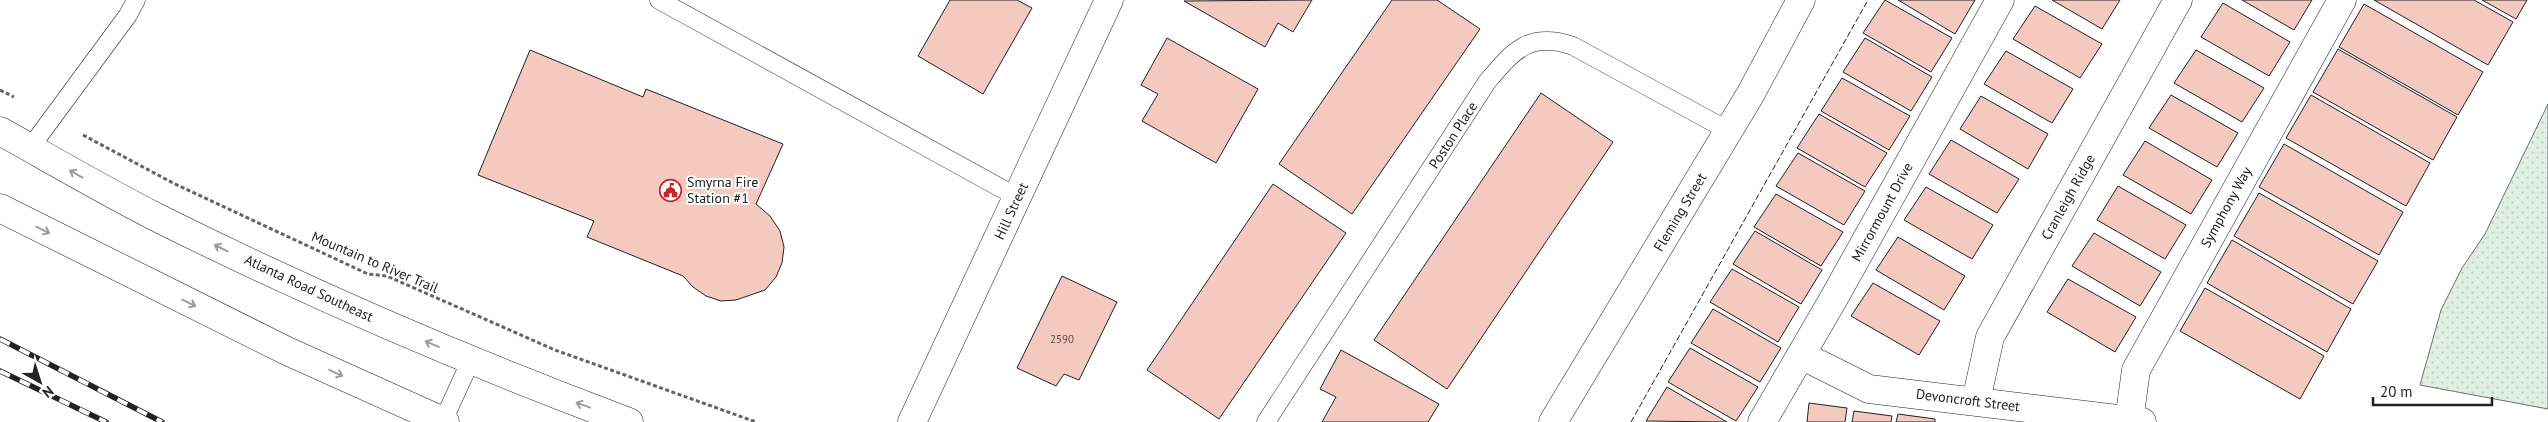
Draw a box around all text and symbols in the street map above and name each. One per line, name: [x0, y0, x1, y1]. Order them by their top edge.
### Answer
street label: Poston Place: [1425, 98, 1481, 172]
street label: Cranleigh Ridge: [2037, 151, 2099, 243]
street label: Mirrormount Drive: [1847, 159, 1917, 265]
street label: Symphony Way: [2196, 163, 2256, 251]
one-way arrow: [69, 168, 84, 178]
street label: Fleming Street: [1650, 169, 1711, 254]
place label: Smyrna Fire Station #1: [687, 173, 758, 207]
public building icon: Smyrna Fire Station #1: [659, 178, 683, 202]
street label: Hill Street: [990, 179, 1032, 242]
one-way arrow: [36, 225, 51, 235]
street label: Mountain to River Trail: [309, 227, 441, 297]
one-way arrow: [213, 243, 228, 253]
street label: Atlanta Road Southeast: [242, 250, 376, 326]
one-way arrow: [181, 299, 196, 308]
house number: 2590: [1050, 332, 1074, 346]
one-way arrow: [425, 338, 440, 348]
north arrow: [15, 357, 65, 407]
one-way arrow: [328, 368, 343, 378]
scale bar: [2373, 374, 2492, 406]
text: N: [39, 382, 57, 402]
text: 20 m: [2380, 382, 2413, 401]
street label: Devoncroft Street: [1915, 385, 2021, 415]
one-way arrow: [576, 400, 591, 409]

